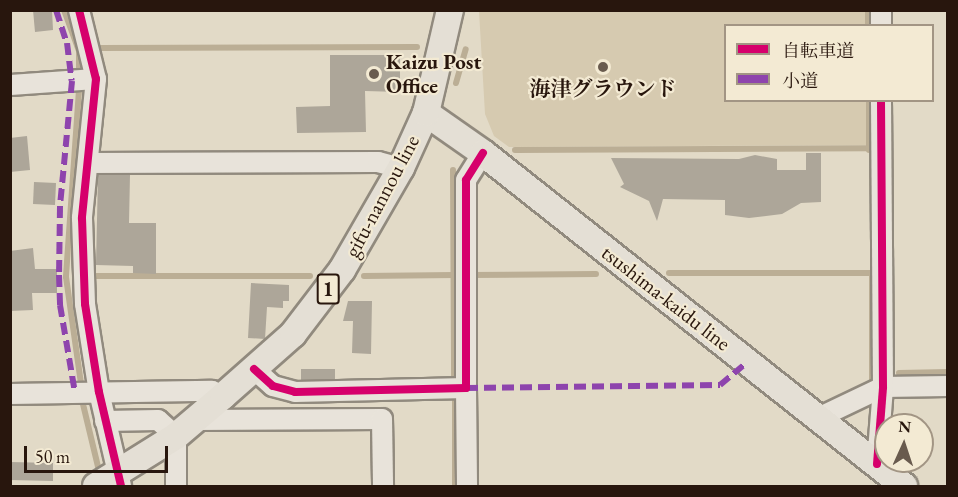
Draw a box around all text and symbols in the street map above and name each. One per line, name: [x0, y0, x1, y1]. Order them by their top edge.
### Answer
legend: [724, 24, 934, 102]
text: 自転車道: [782, 39, 854, 62]
place label: Kaizu Post Office: [386, 49, 481, 99]
marker: 海津グラウンド: [596, 60, 610, 74]
marker: Kaizu Post Office: [367, 67, 381, 81]
text: 小道: [782, 69, 818, 92]
place label: 海津グラウンド: [530, 76, 676, 102]
street label: gifu-nannou line: [339, 131, 425, 261]
street label: tsushima-kaidu line: [597, 240, 735, 356]
road number: 1: [316, 272, 340, 306]
north arrow: [874, 413, 934, 473]
text: N: [898, 416, 912, 437]
scale bar: [27, 434, 171, 472]
text: 50 m: [35, 445, 70, 468]

